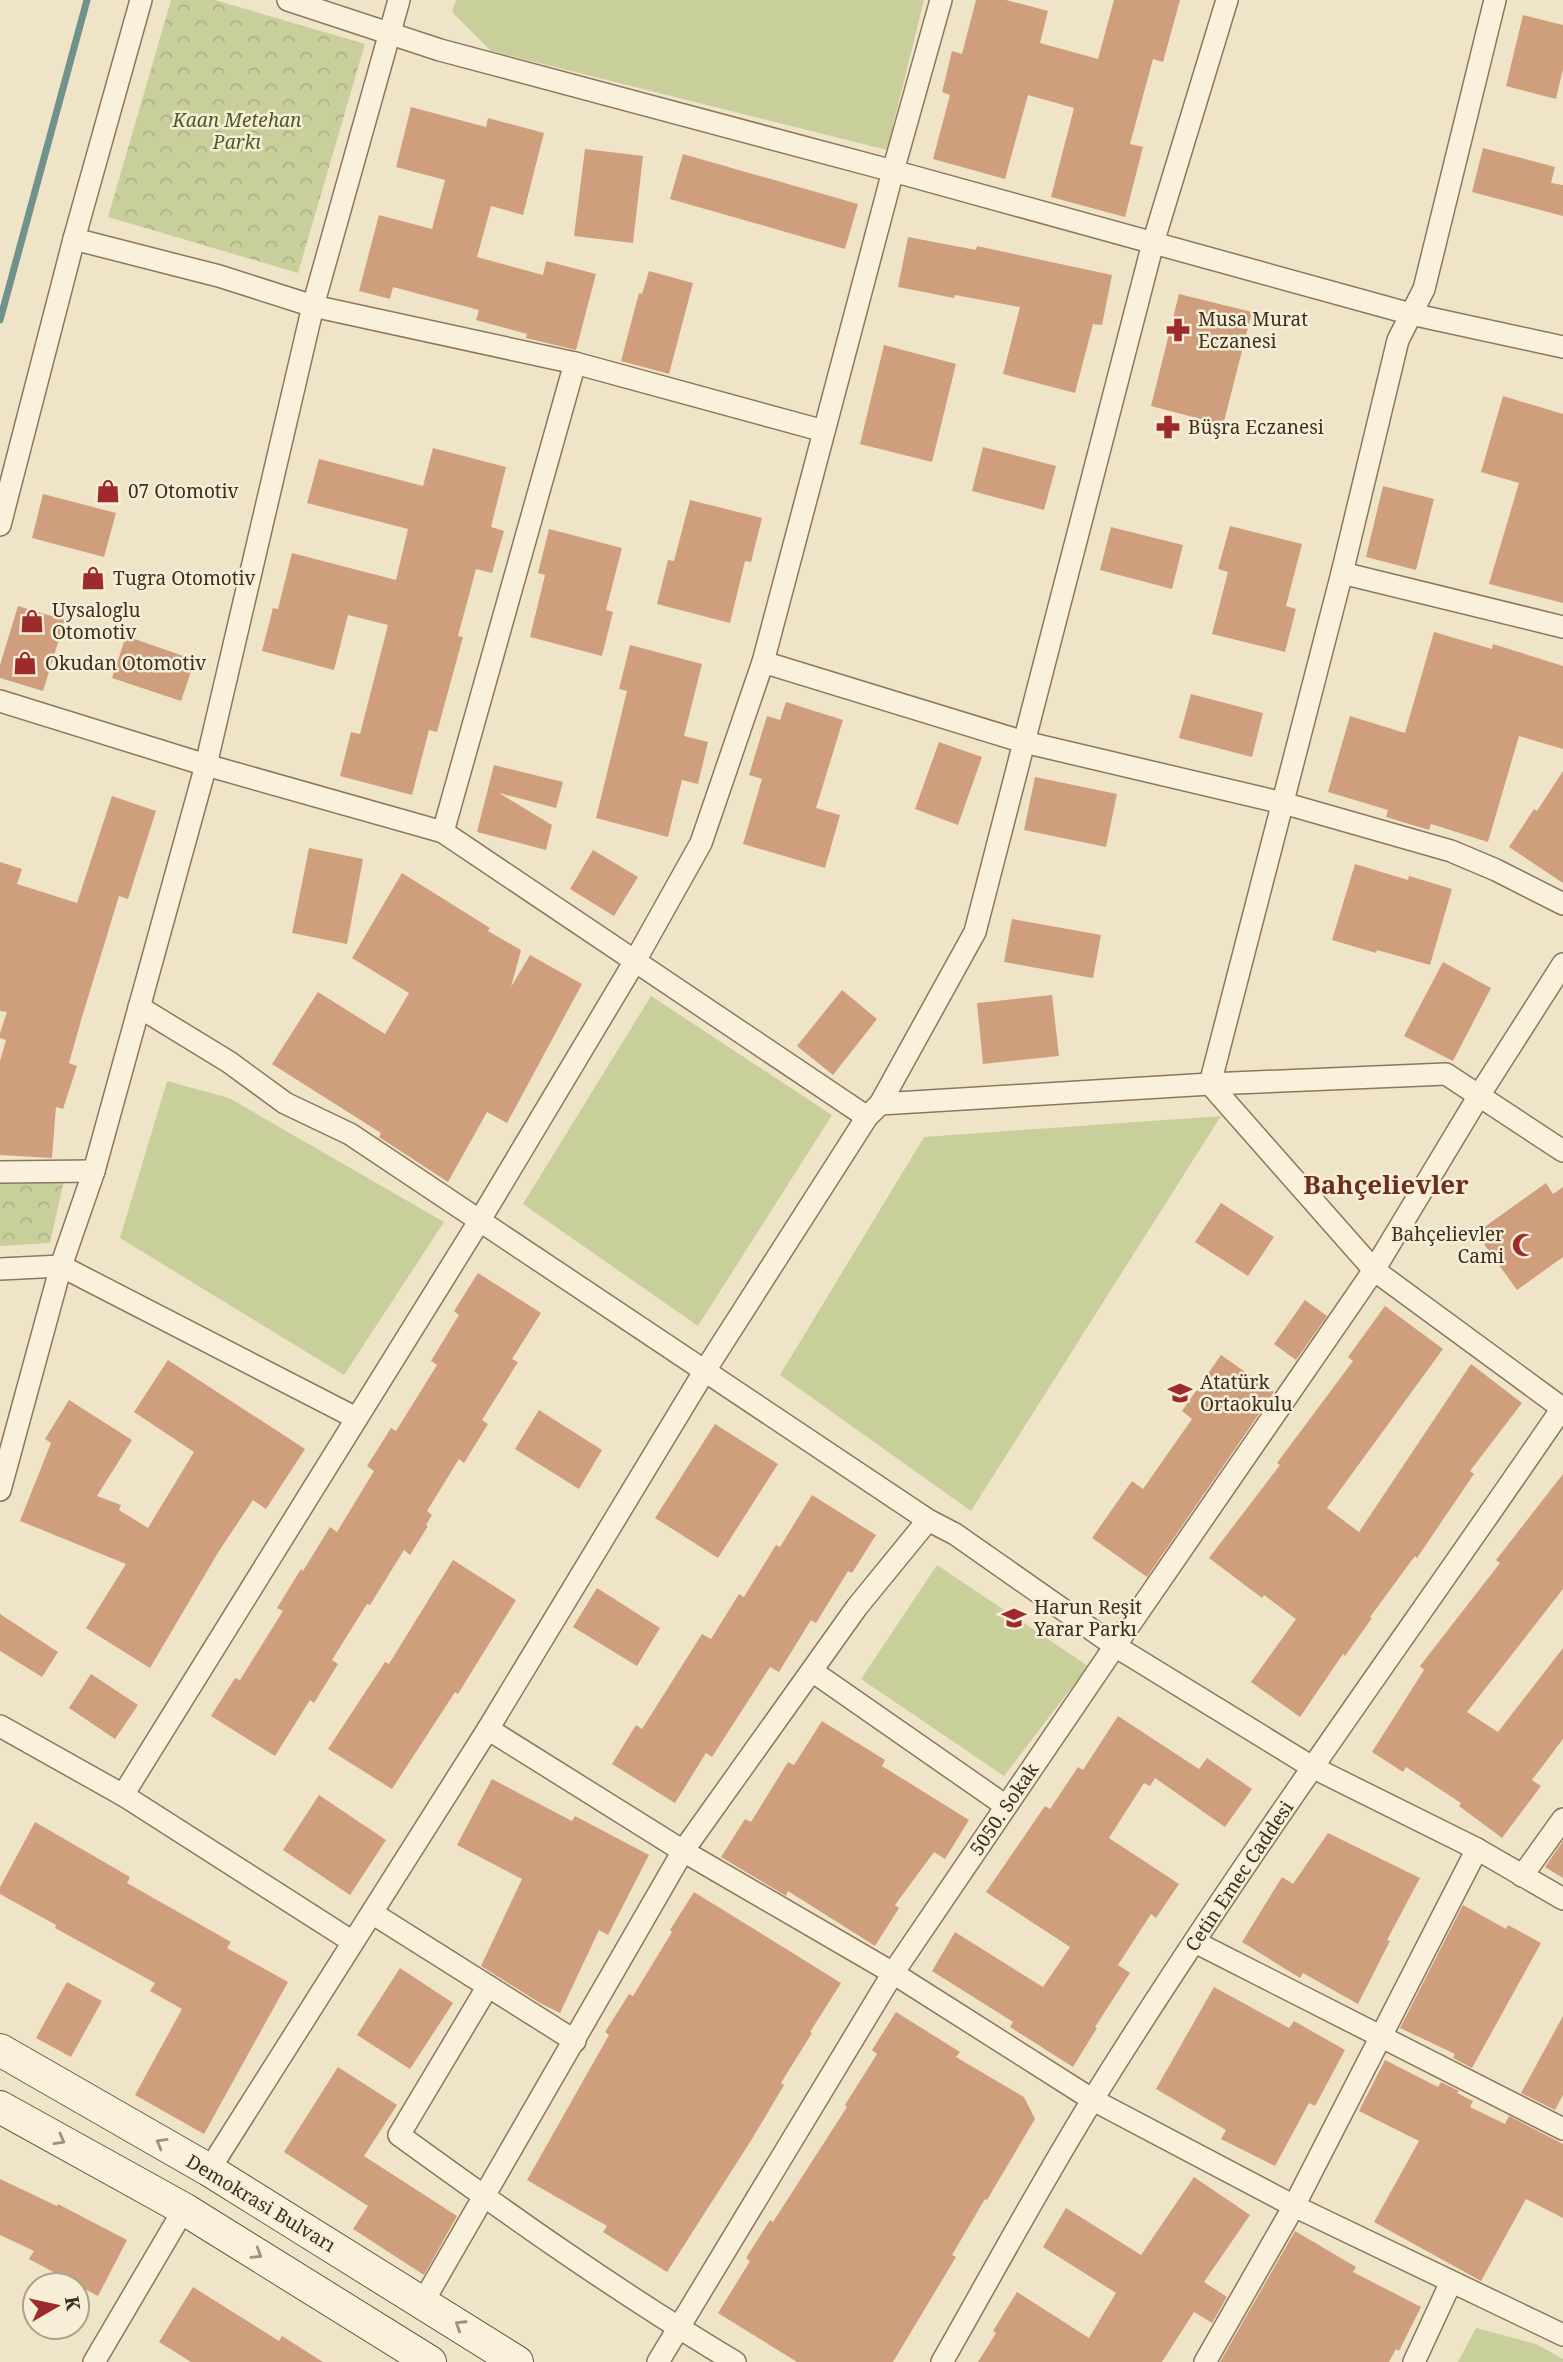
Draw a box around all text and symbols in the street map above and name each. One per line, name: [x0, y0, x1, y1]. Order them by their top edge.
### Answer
park label: Kaan Metehan Parkı: [172, 107, 302, 155]
place label: Musa Murat Eczanesi: [1198, 306, 1308, 354]
pharmacy icon: Musa Murat Eczanesi: [1164, 316, 1192, 344]
pharmacy icon: Büşra Eczanesi: [1154, 413, 1182, 441]
place label: Büşra Eczanesi: [1188, 414, 1324, 440]
shop icon: 07 Otomotiv: [94, 477, 122, 505]
place label: 07 Otomotiv: [128, 478, 239, 504]
shop icon: Tugra Otomotiv: [79, 564, 107, 592]
place label: Tugra Otomotiv: [113, 565, 256, 591]
place label: Uysaloglu Otomotiv: [52, 597, 141, 645]
shop icon: Uysaloglu Otomotiv: [18, 607, 46, 635]
shop icon: Okudan Otomotiv: [11, 649, 39, 677]
place label: Okudan Otomotiv: [45, 650, 206, 676]
district label: Bahçelievler: [1303, 1166, 1469, 1202]
place label: Bahçelievler Cami: [1391, 1221, 1504, 1269]
mosque icon: Bahçelievler Cami: [1510, 1231, 1538, 1259]
place label: Atatürk Ortaokulu: [1200, 1369, 1293, 1417]
school or university icon: Atatürk Ortaokulu: [1166, 1379, 1194, 1407]
place label: Harun Reşit Yarar Parkı: [1033, 1594, 1142, 1642]
school or university icon: Harun Reşit Yarar Parkı: [1000, 1604, 1028, 1632]
street label: 5050. Sokak: [963, 1757, 1045, 1860]
street label: Cetin Emec Caddesi: [1179, 1796, 1299, 1956]
one-way arrow: [52, 2132, 65, 2145]
one-way arrow: [156, 2138, 169, 2151]
street label: Demokrasi Bulvarı: [181, 2148, 341, 2258]
one-way arrow: [249, 2245, 262, 2258]
north arrow: [21, 2271, 91, 2341]
text: K: [59, 2294, 87, 2312]
one-way arrow: [455, 2321, 468, 2334]

